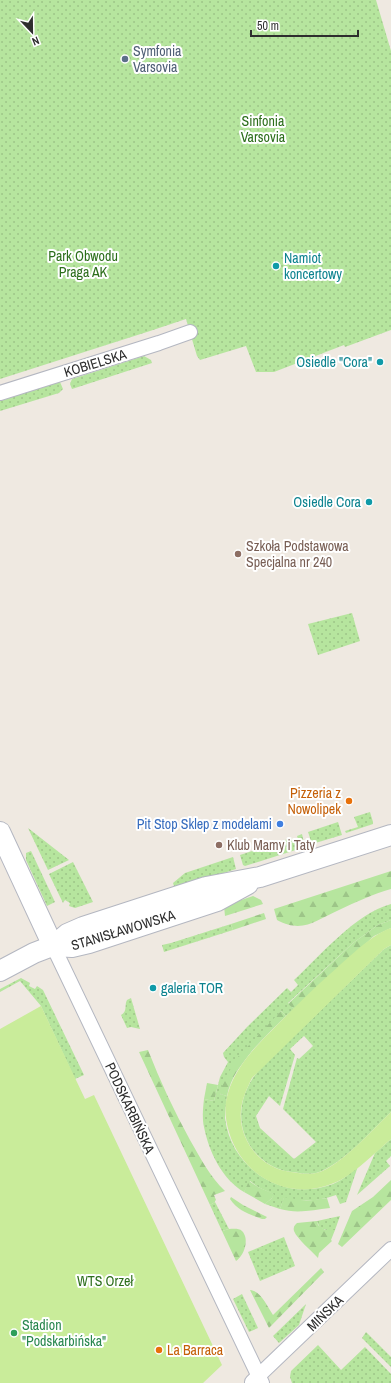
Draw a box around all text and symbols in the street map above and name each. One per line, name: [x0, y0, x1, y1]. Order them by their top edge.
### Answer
north arrow: [12, 12, 52, 52]
scale bar: [251, 12, 358, 38]
text: 50 m: [257, 18, 279, 34]
text: N: [30, 34, 41, 49]
place label: Symfonia Varsovia: [133, 42, 182, 76]
marker: Symfonia Varsovia: [120, 54, 130, 64]
park label: Sinfonia Varsovia: [241, 112, 286, 146]
park label: Park Obwodu Praga AK: [48, 247, 118, 281]
place label: Namiot koncertowy: [284, 249, 342, 283]
marker: Namiot koncertowy: [271, 261, 281, 271]
street label: KOBIELSKA: [62, 345, 129, 381]
place label: Osiedle "Cora": [296, 353, 372, 371]
marker: Osiedle "Cora": [375, 357, 385, 367]
place label: Osiedle Cora: [293, 493, 362, 511]
marker: Osiedle Cora: [364, 497, 374, 507]
place label: Szkoła Podstawowa Specjalna nr 240: [246, 537, 349, 571]
marker: Szkoła Podstawowa Specjalna nr 240: [233, 549, 243, 559]
place label: Pizzeria z Nowolipek: [287, 784, 341, 818]
marker: Pizzeria z Nowolipek: [344, 796, 354, 806]
place label: Pit Stop Sklep z modelami: [137, 815, 272, 833]
marker: Pit Stop Sklep z modelami: [275, 819, 285, 829]
place label: Klub Mamy i Taty: [227, 836, 315, 854]
marker: Klub Mamy i Taty: [214, 840, 224, 850]
street label: STANISŁAWOWSKA: [69, 906, 178, 954]
place label: galeria TOR: [161, 979, 223, 997]
marker: galeria TOR: [148, 983, 158, 993]
street label: PODSKARBIŃSKA: [101, 1060, 159, 1157]
park label: WTS Orzeł: [77, 1272, 135, 1290]
street label: MIŃSKA: [303, 1291, 347, 1335]
place label: Stadion "Podskarbińska": [22, 1316, 106, 1350]
marker: Stadion "Podskarbińska": [9, 1328, 19, 1338]
place label: La Barraca: [167, 1341, 224, 1359]
marker: La Barraca: [154, 1345, 164, 1355]

